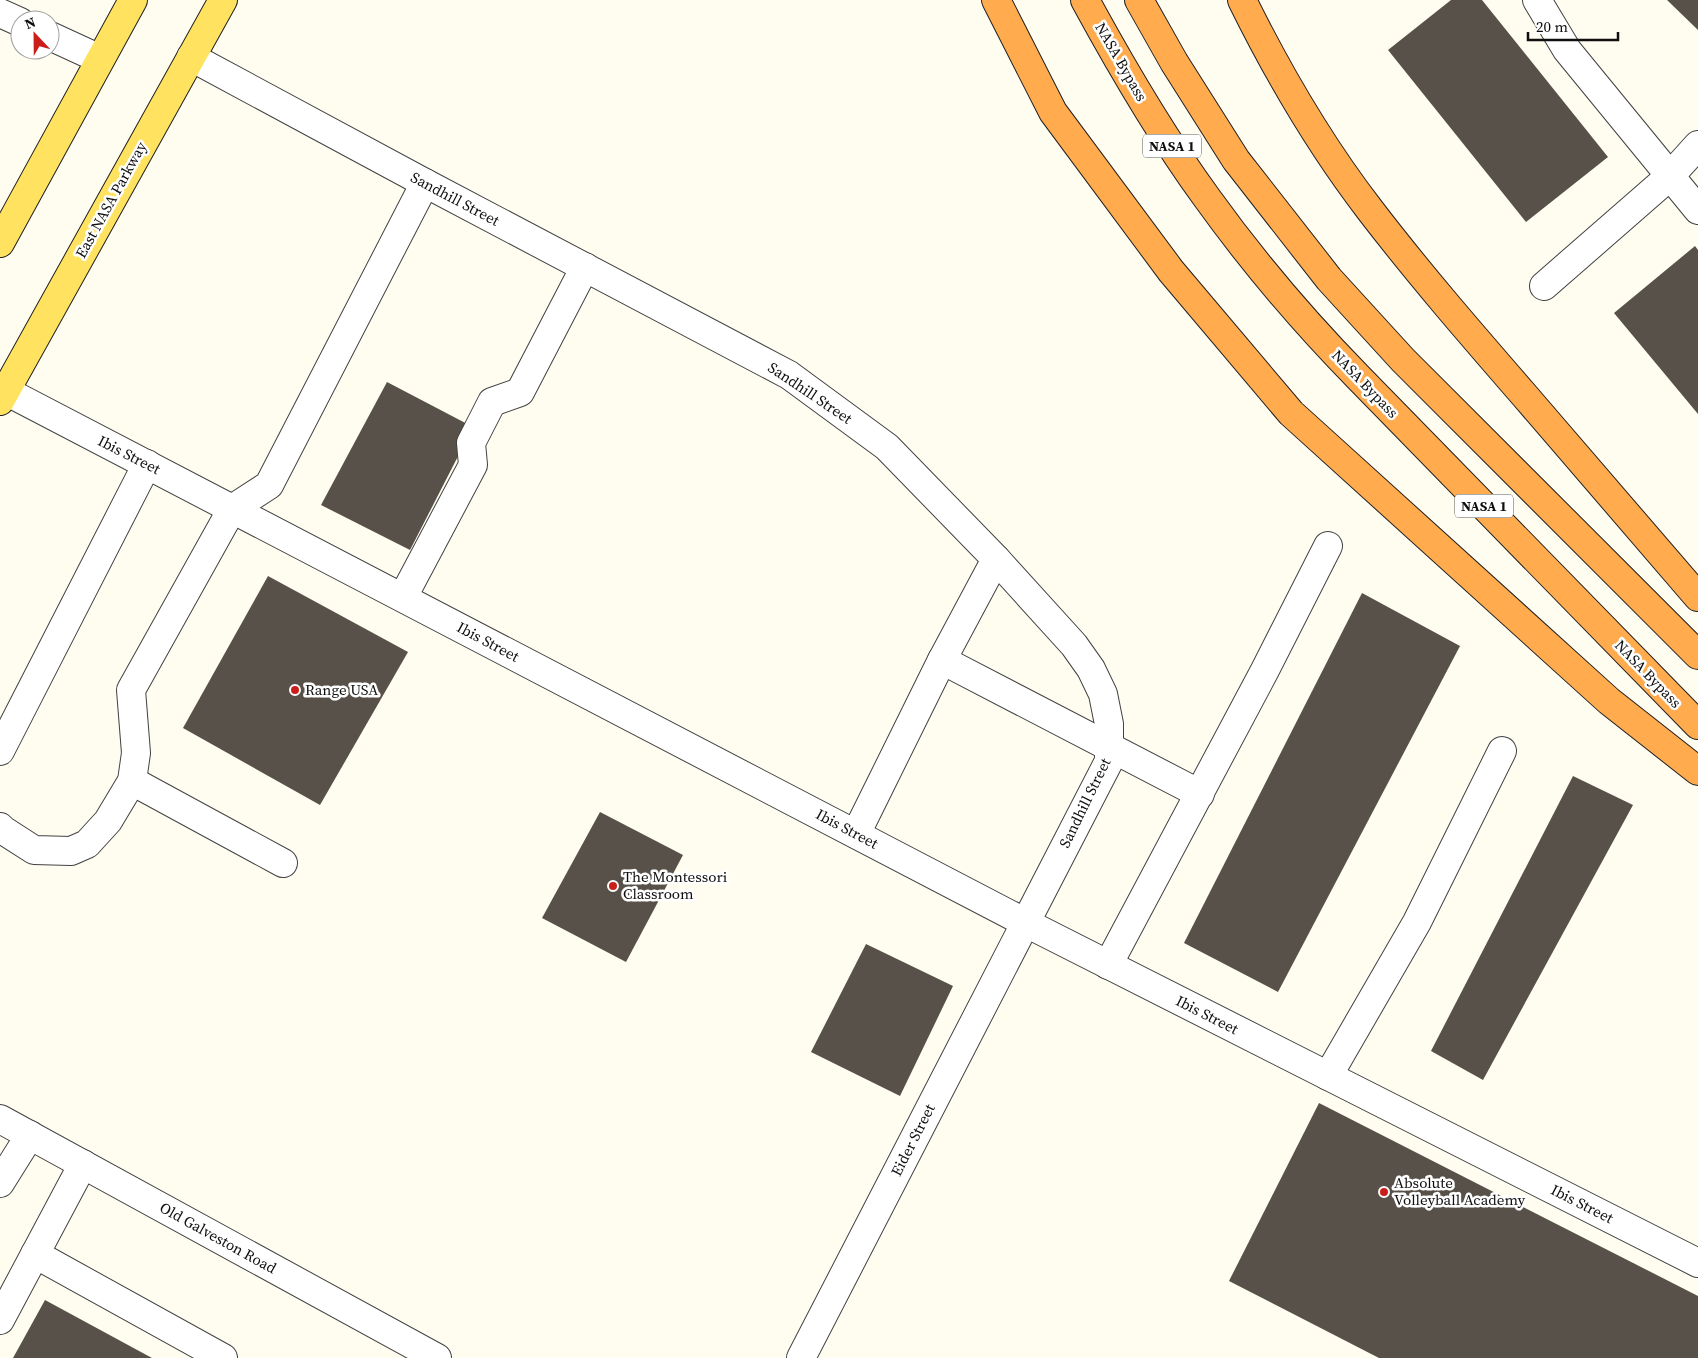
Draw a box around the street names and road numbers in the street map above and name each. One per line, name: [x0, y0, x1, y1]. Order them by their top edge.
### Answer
street label: NASA Bypass: [1090, 19, 1152, 105]
road number: NASA 1: [1143, 134, 1201, 158]
street label: East NASA Parkway: [70, 138, 151, 262]
street label: Sandhill Street: [407, 166, 503, 231]
street label: NASA Bypass: [1327, 345, 1403, 422]
street label: Sandhill Street: [764, 357, 857, 429]
street label: Ibis Street: [94, 430, 164, 479]
road number: NASA 1: [1455, 494, 1513, 518]
street label: Ibis Street: [454, 616, 523, 667]
street label: NASA Bypass: [1610, 635, 1686, 712]
street label: Sandhill Street: [1054, 754, 1115, 851]
street label: Ibis Street: [813, 803, 882, 854]
street label: Ibis Street: [1172, 990, 1242, 1039]
street label: Eider Street: [885, 1100, 940, 1179]
street label: Ibis Street: [1547, 1179, 1617, 1228]
street label: Old Galveston Road: [156, 1197, 281, 1279]

